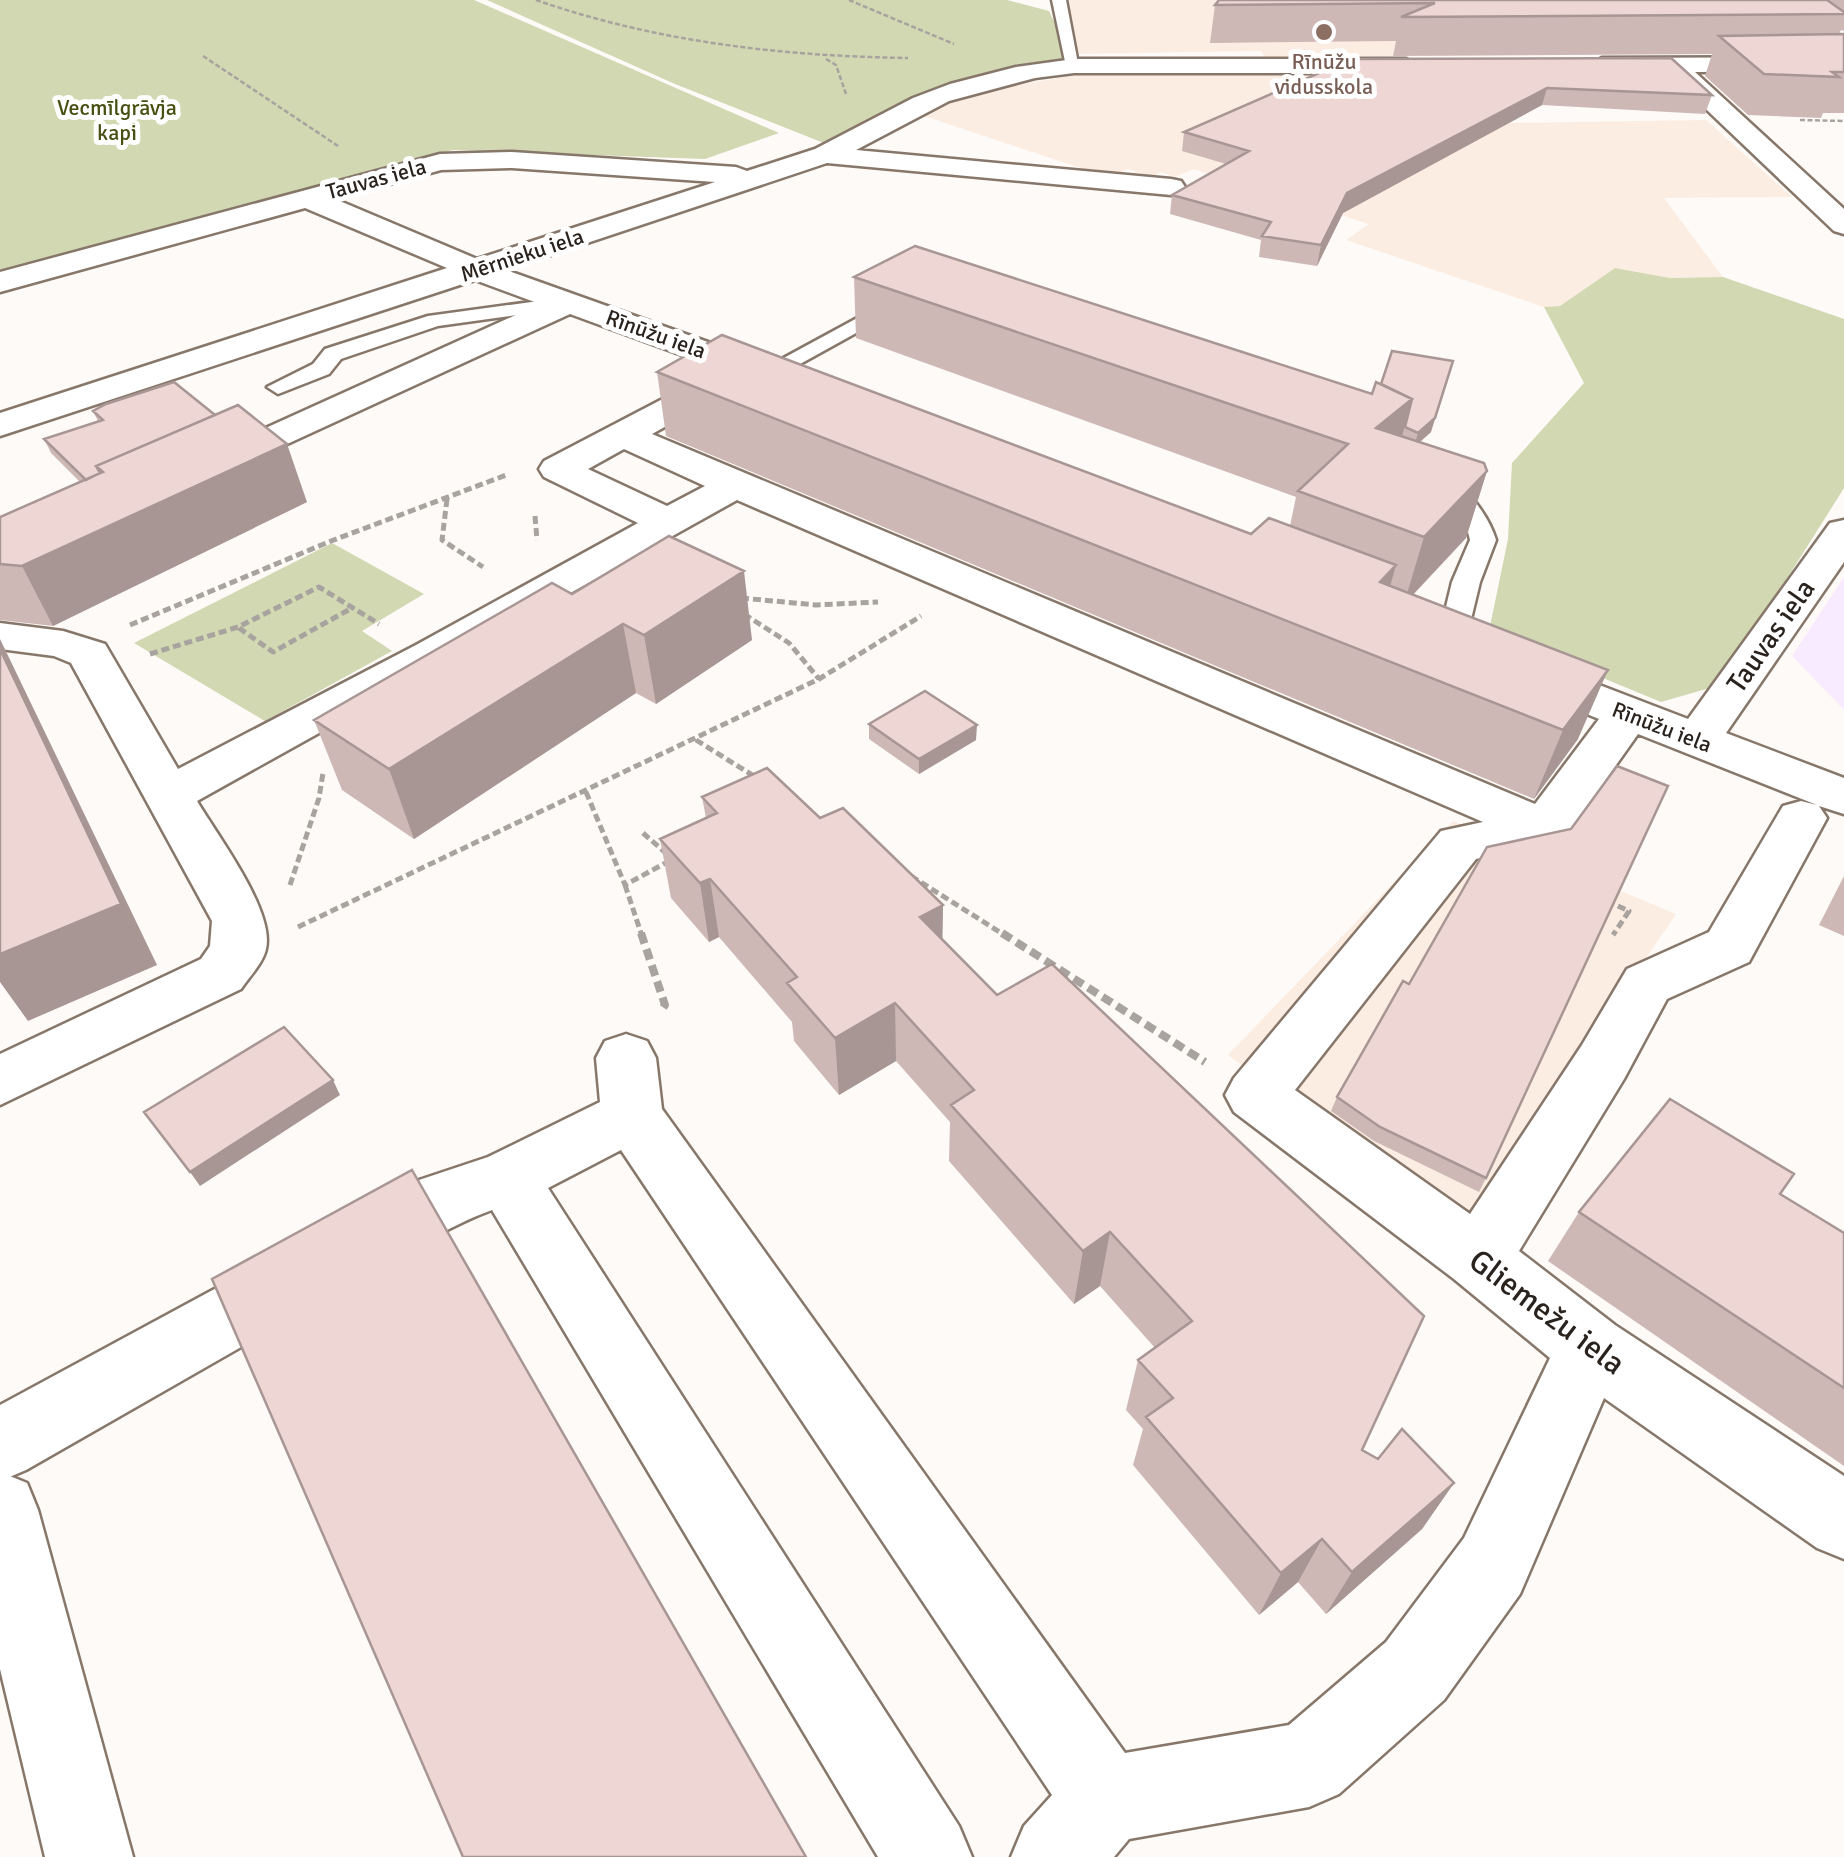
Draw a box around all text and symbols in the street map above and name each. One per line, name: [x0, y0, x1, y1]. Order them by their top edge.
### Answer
marker: Rīnūžu vidusskola: [1313, 21, 1335, 43]
place label: Rīnūžu vidusskola: [1275, 48, 1373, 100]
park label: Vecmīlgrāvja kapi: [57, 94, 177, 146]
street label: Tauvas iela: [323, 153, 429, 205]
street label: Mērnieku iela: [457, 222, 587, 288]
street label: Rīnūžu iela: [602, 303, 710, 365]
street label: Tauvas iela: [1720, 573, 1822, 699]
street label: Rīnūžu iela: [1608, 696, 1716, 758]
street label: Gliemežu iela: [1461, 1241, 1633, 1383]

